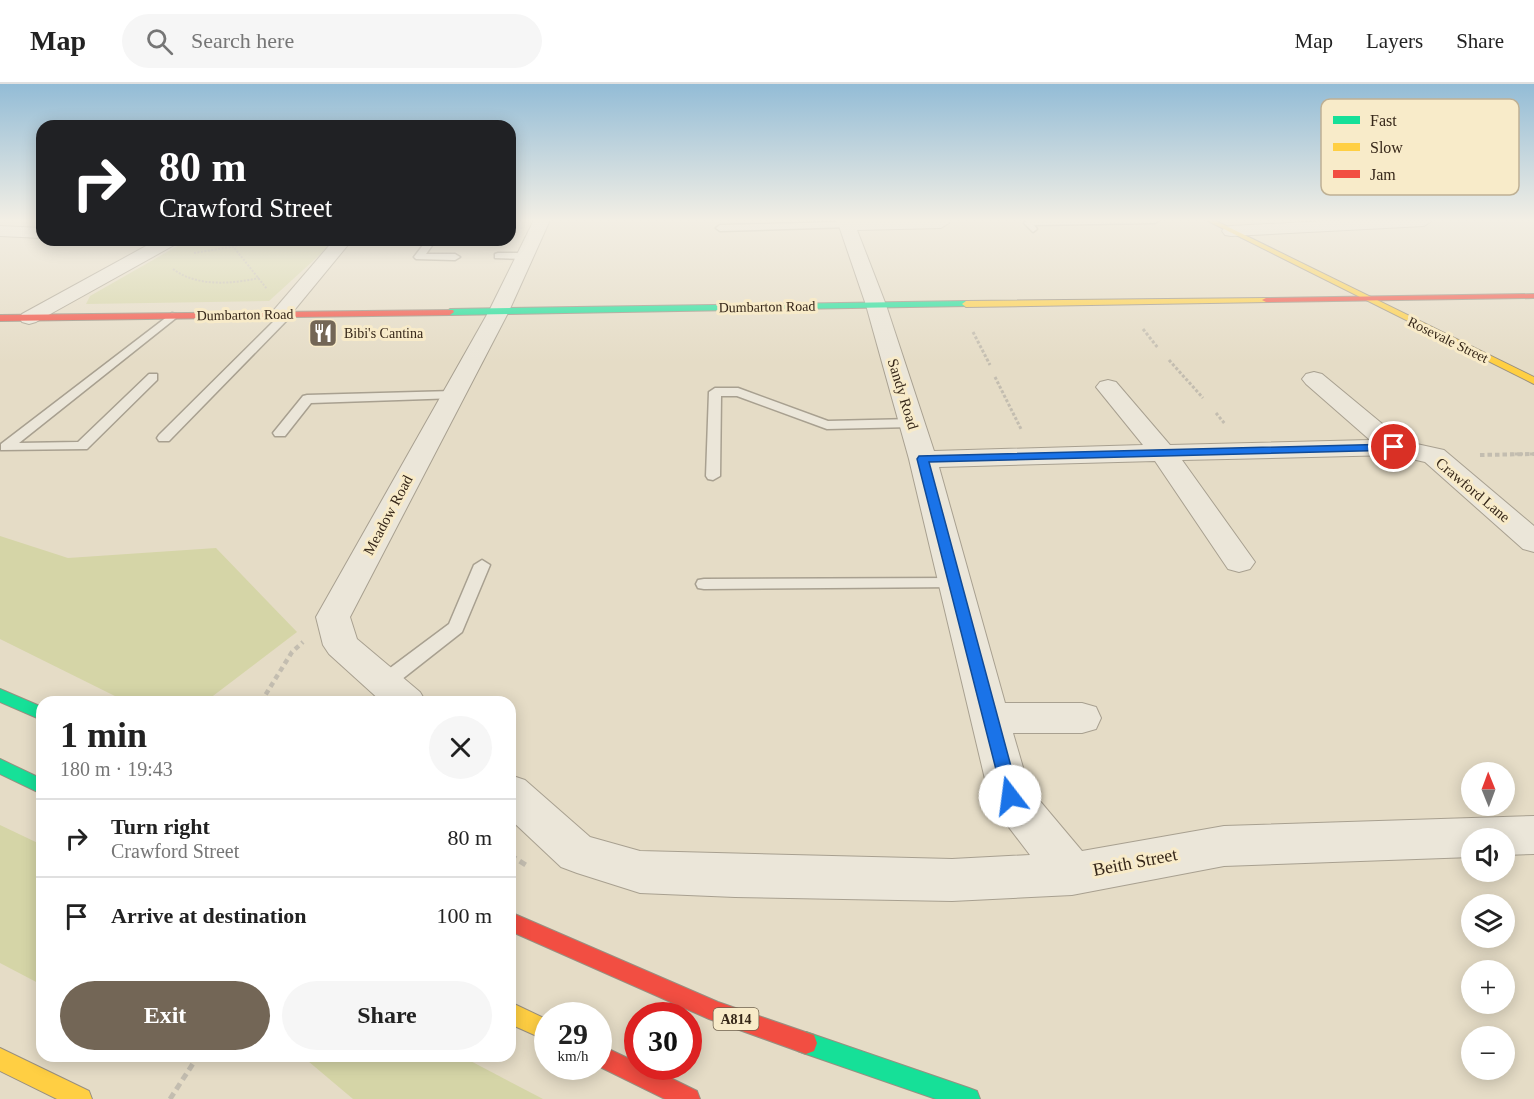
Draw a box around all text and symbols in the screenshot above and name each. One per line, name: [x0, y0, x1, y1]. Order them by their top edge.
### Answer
search box: [122, 14, 542, 68]
text: Map: [30, 25, 86, 56]
icon: search: [143, 25, 176, 58]
text: Search here: [191, 28, 294, 53]
text: Map: [1295, 29, 1333, 53]
text: Layers: [1366, 29, 1423, 53]
text: Share: [1456, 29, 1504, 53]
legend: [1321, 99, 1519, 195]
text: Fast: [1370, 112, 1397, 129]
text: Slow: [1370, 139, 1403, 156]
icon: right: [60, 144, 138, 222]
text: 80 m: [159, 144, 247, 190]
text: Jam: [1370, 166, 1396, 183]
text: Crawford Street: [159, 193, 332, 223]
street label: Dumbarton Road: [718, 299, 816, 315]
street label: Dumbarton Road: [196, 307, 294, 323]
street label: Rosevale Street: [1405, 314, 1491, 366]
restaurant icon: Bibi's Cantina: [307, 317, 339, 349]
place label: Bibi's Cantina: [344, 326, 424, 341]
street label: Sandy Road: [885, 357, 921, 432]
pin: [1368, 421, 1419, 472]
icon: arrive: [1377, 430, 1410, 463]
street label: Crawford Lane: [1433, 455, 1513, 526]
street label: Meadow Road: [360, 472, 416, 558]
text: 1 min: [60, 715, 147, 755]
button: close: [429, 716, 492, 779]
text: 180 m · 19:43: [60, 758, 173, 780]
north arrow: [1461, 762, 1515, 816]
map controls: [1461, 762, 1515, 1080]
position arrow: [978, 764, 1042, 828]
text: Turn right: [111, 814, 210, 839]
icon: right: [60, 822, 93, 855]
text: 80 m: [447, 825, 492, 850]
button: sound: [1461, 828, 1515, 882]
text: Crawford Street: [111, 840, 239, 862]
street label: Beith Street: [1091, 844, 1179, 880]
button: layers: [1461, 894, 1515, 948]
icon: arrive: [60, 900, 93, 933]
text: Arrive at destination: [111, 903, 307, 928]
text: 100 m: [436, 903, 492, 928]
button: +: [1461, 960, 1515, 1014]
button: Exit: [60, 981, 270, 1050]
button: Share: [282, 981, 492, 1050]
speed limit sign: 30: [624, 1002, 702, 1080]
road number: A814: [714, 1008, 758, 1030]
text: 29: [558, 1017, 588, 1050]
button: −: [1461, 1026, 1515, 1080]
text: km/h: [558, 1048, 588, 1064]

